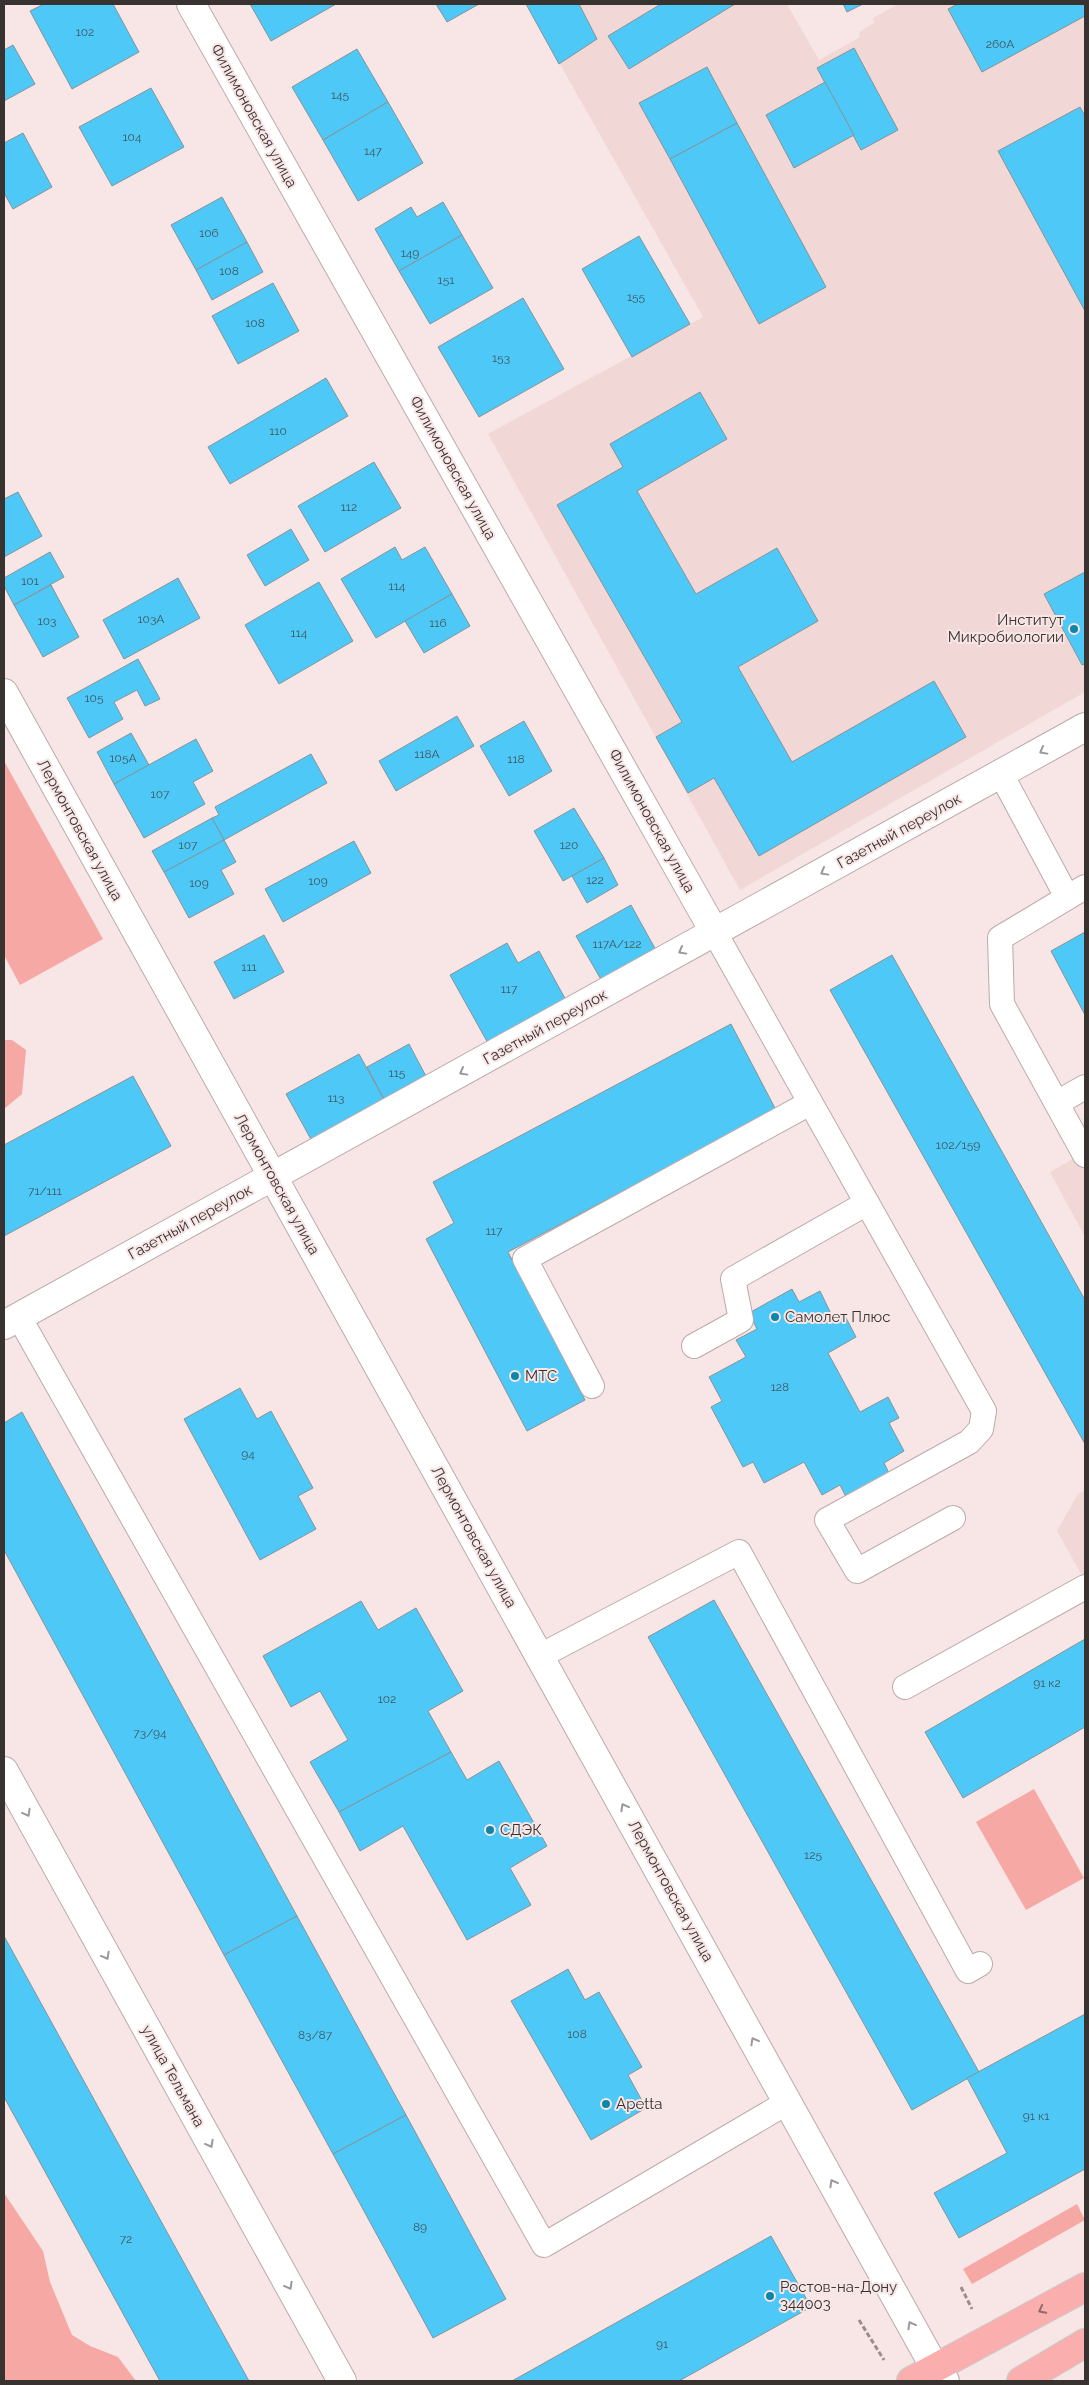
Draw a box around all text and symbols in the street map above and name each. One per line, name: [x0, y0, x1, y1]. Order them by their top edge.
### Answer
house number: 102: [76, 25, 94, 39]
house number: 260А: [986, 37, 1014, 51]
street label: Филимоновская улица: [207, 41, 301, 191]
house number: 145: [331, 88, 350, 102]
house number: 104: [122, 130, 142, 144]
house number: 147: [364, 144, 383, 158]
house number: 106: [199, 226, 219, 240]
house number: 149: [401, 246, 419, 260]
house number: 108: [219, 264, 239, 278]
house number: 151: [438, 273, 454, 287]
house number: 155: [627, 290, 646, 304]
house number: 108: [245, 316, 265, 330]
house number: 153: [492, 351, 510, 365]
street label: Филимоновская улица: [406, 393, 500, 543]
house number: 110: [269, 424, 287, 438]
house number: 112: [341, 500, 357, 514]
house number: 101: [21, 574, 39, 588]
house number: 114: [389, 579, 406, 593]
place label: Институт Микробиологии: [948, 611, 1064, 646]
house number: 103А: [137, 612, 165, 626]
house number: 103: [38, 614, 56, 628]
house number: 116: [429, 616, 447, 630]
marker: Институт Микробиологии: [1068, 623, 1080, 635]
house number: 114: [291, 626, 308, 640]
house number: 105: [84, 691, 104, 705]
one-way arrow: [1039, 745, 1048, 755]
street label: Филимоновская улица: [605, 746, 699, 896]
house number: 118А: [414, 747, 440, 761]
house number: 105А: [109, 751, 137, 765]
house number: 118: [507, 752, 525, 766]
street label: Лермонтовская улица: [34, 756, 126, 904]
house number: 107: [151, 787, 170, 801]
street label: Газетный переулок: [834, 789, 964, 873]
house number: 107: [179, 838, 198, 852]
house number: 120: [560, 838, 578, 852]
one-way arrow: [820, 866, 829, 876]
house number: 122: [586, 873, 604, 887]
house number: 109: [308, 874, 328, 888]
house number: 109: [189, 876, 209, 890]
house number: 117А/122: [593, 937, 641, 951]
one-way arrow: [678, 945, 687, 955]
house number: 111: [241, 960, 257, 974]
house number: 117: [501, 982, 518, 996]
street label: Газетный переулок: [480, 985, 610, 1069]
one-way arrow: [459, 1065, 468, 1075]
house number: 115: [389, 1066, 406, 1080]
house number: 113: [328, 1091, 344, 1105]
street label: Лермонтовская улица: [231, 1110, 323, 1258]
house number: 102/159: [936, 1138, 980, 1152]
street label: Газетный переулок: [125, 1180, 255, 1264]
house number: 71/111: [28, 1184, 62, 1198]
house number: 117: [486, 1224, 503, 1238]
place label: Самолет Плюс: [785, 1308, 890, 1326]
marker: Самолет Плюс: [769, 1311, 781, 1323]
place label: МТС: [525, 1367, 557, 1385]
marker: МТС: [509, 1370, 521, 1382]
house number: 128: [771, 1380, 789, 1394]
house number: 94: [241, 1447, 255, 1461]
street label: Лермонтовская улица: [428, 1463, 520, 1611]
house number: 91 к2: [1033, 1676, 1061, 1690]
house number: 102: [378, 1692, 396, 1706]
house number: 73/94: [133, 1726, 167, 1740]
one-way arrow: [620, 1804, 630, 1813]
one-way arrow: [21, 1808, 31, 1817]
street label: Лермонтовская улица: [625, 1817, 717, 1965]
place label: СДЭК: [500, 1821, 542, 1839]
marker: СДЭК: [484, 1824, 496, 1836]
house number: 125: [804, 1848, 822, 1862]
one-way arrow: [100, 1950, 110, 1959]
street label: улица Тельмана: [138, 2022, 208, 2130]
house number: 108: [567, 2027, 587, 2041]
house number: 83/87: [298, 2028, 333, 2042]
one-way arrow: [750, 2037, 760, 2046]
place label: Apetta: [616, 2095, 662, 2113]
marker: Apetta: [600, 2098, 612, 2110]
house number: 91 к1: [1023, 2109, 1049, 2123]
one-way arrow: [204, 2138, 214, 2147]
one-way arrow: [829, 2179, 839, 2188]
house number: 89: [413, 2220, 427, 2234]
house number: 72: [120, 2232, 132, 2246]
place label: Ростов-на-Дону 344003: [780, 2278, 897, 2313]
one-way arrow: [283, 2280, 293, 2289]
marker: Ростов-на-Дону 344003: [764, 2290, 776, 2302]
one-way arrow: [1038, 2304, 1047, 2314]
one-way arrow: [908, 2322, 918, 2331]
house number: 91: [656, 2337, 668, 2351]

